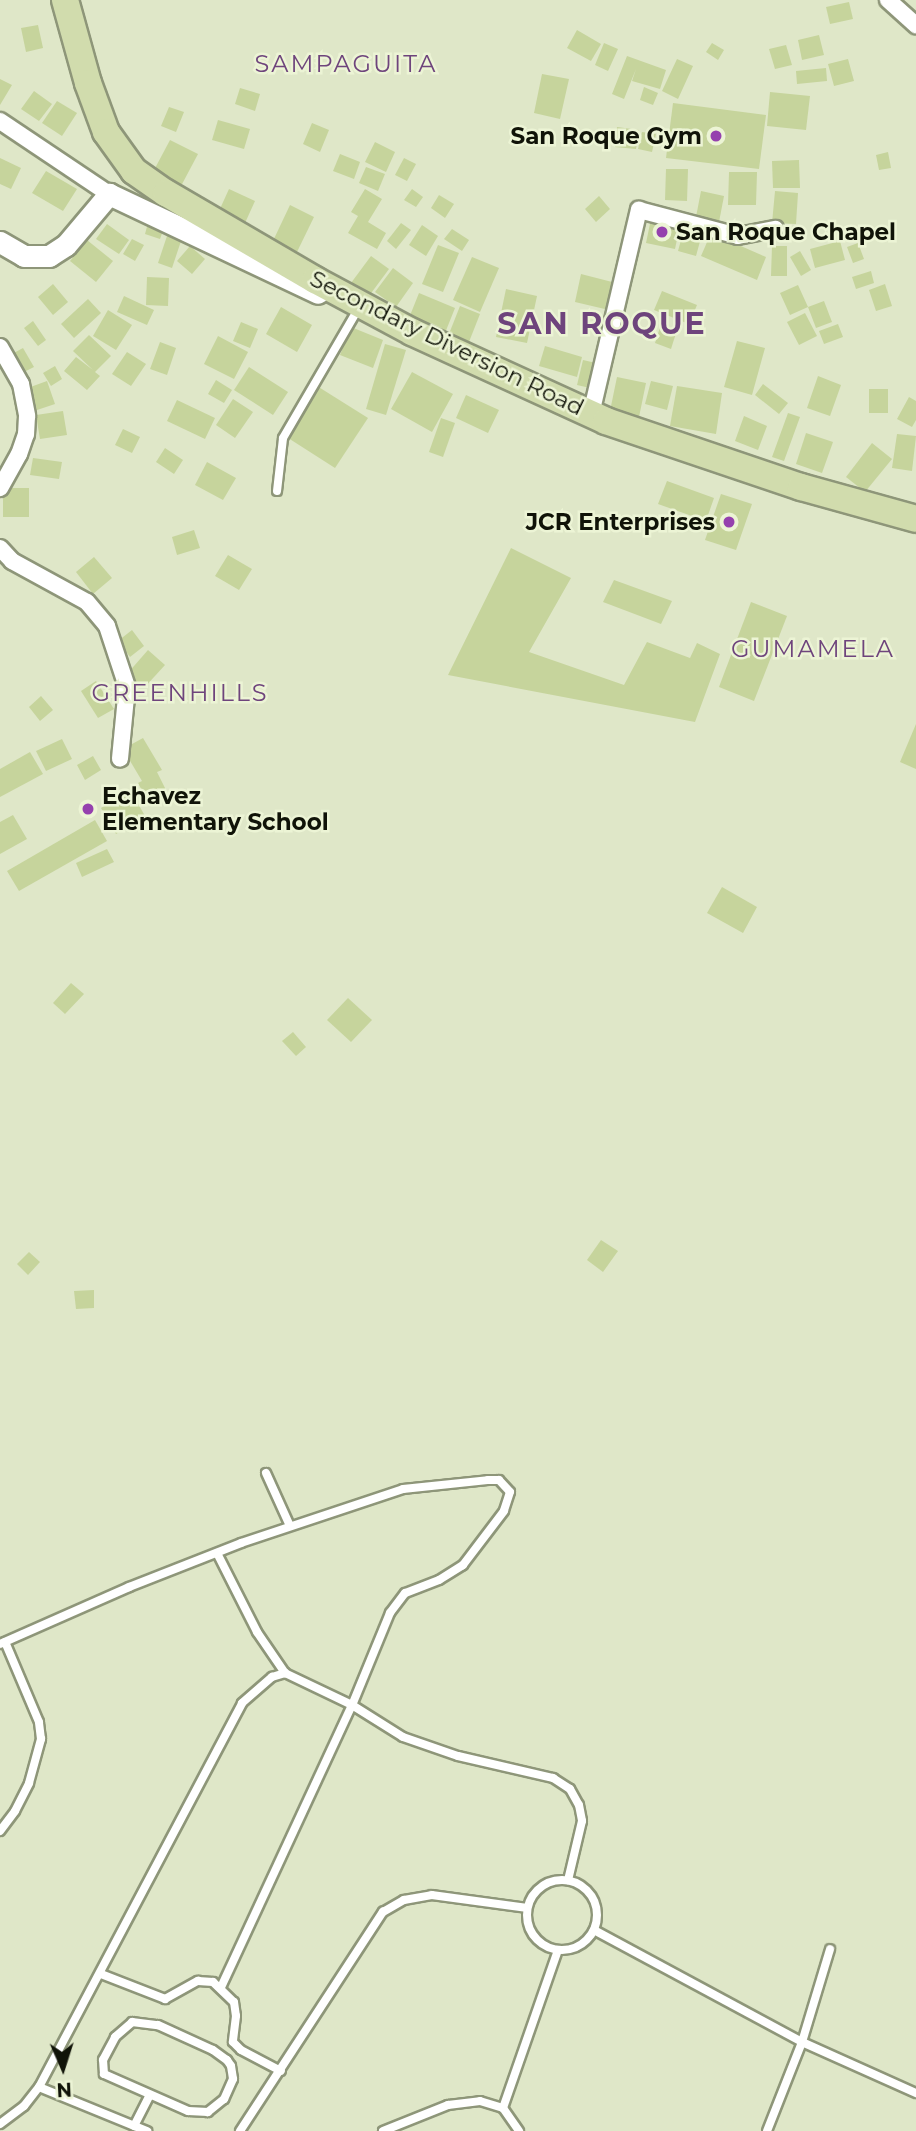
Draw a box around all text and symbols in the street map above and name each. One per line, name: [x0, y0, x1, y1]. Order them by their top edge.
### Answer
district label: SAMPAGUITA: [256, 50, 436, 78]
place label: San Roque Gym: [510, 122, 702, 150]
marker: San Roque Gym: [708, 128, 724, 144]
place label: San Roque Chapel: [676, 218, 896, 246]
marker: San Roque Chapel: [654, 224, 670, 240]
street label: Secondary Diversion Road: [306, 265, 588, 421]
district label: SAN ROQUE: [498, 306, 706, 342]
place label: JCR Enterprises: [526, 508, 715, 536]
marker: JCR Enterprises: [721, 514, 737, 530]
district label: GUMAMELA: [732, 635, 894, 663]
district label: GREENHILLS: [93, 679, 267, 707]
place label: Echavez Elementary School: [102, 782, 329, 836]
marker: Echavez Elementary School: [80, 801, 96, 817]
north arrow: [28, 2033, 98, 2103]
text: N: [56, 2078, 72, 2101]

